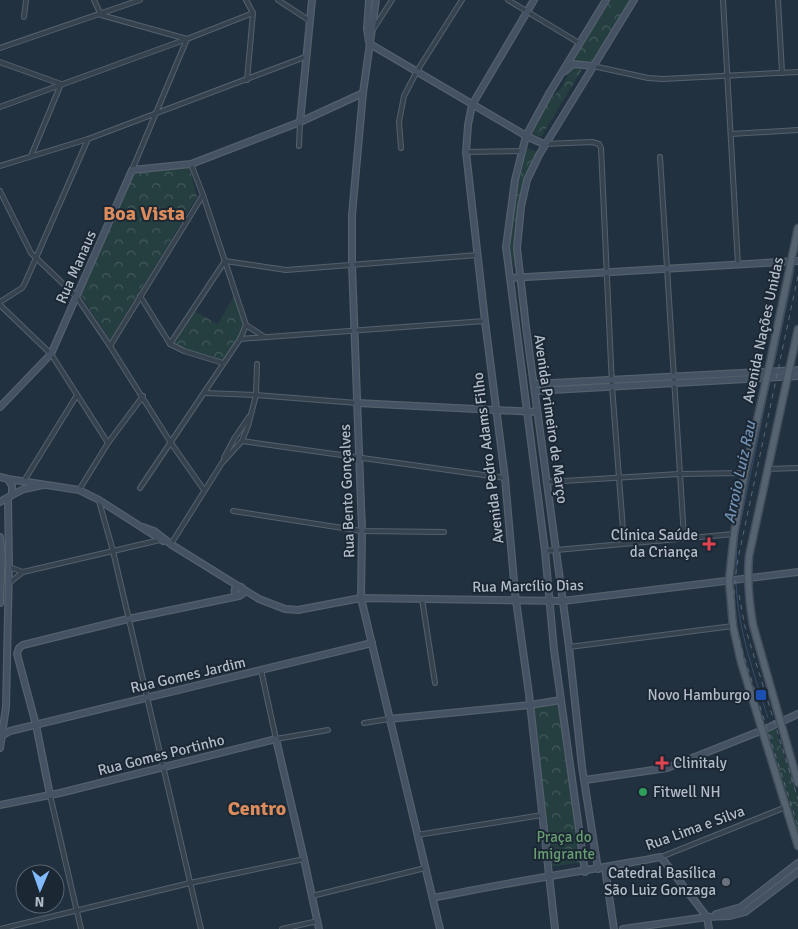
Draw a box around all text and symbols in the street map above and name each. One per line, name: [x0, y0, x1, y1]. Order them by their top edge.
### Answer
district label: Boa Vista: [103, 201, 185, 226]
street label: Rua Manaus: [52, 227, 100, 306]
street label: Avenida Nações Unidas: [739, 255, 787, 404]
street label: Avenida Primeiro de Março: [530, 333, 572, 505]
street label: Avenida Pedro Adams Filho: [469, 371, 507, 545]
water label: Arroio Luiz Rau: [719, 418, 761, 525]
street label: Rua Bento Gonçalves: [336, 423, 358, 558]
place label: Clínica Saúde da Criança: [611, 526, 698, 561]
marker: Clínica Saúde da Criança: [702, 537, 716, 551]
street label: Rua Marcílio Dias: [472, 576, 584, 596]
street label: Rua Gomes Jardim: [129, 653, 247, 697]
place label: Novo Hamburgo: [648, 686, 750, 704]
marker: Novo Hamburgo: [754, 688, 768, 702]
street label: Rua Gomes Portinho: [96, 731, 226, 779]
place label: Clinitaly: [673, 754, 727, 772]
marker: Clinitaly: [655, 756, 669, 770]
place label: Fitwell NH: [653, 783, 721, 801]
marker: Fitwell NH: [637, 786, 649, 798]
district label: Centro: [228, 796, 286, 821]
street label: Rua Lima e Silva: [643, 802, 747, 854]
park label: Praça do Imigrante: [533, 828, 595, 863]
north arrow: [15, 864, 65, 914]
place label: Catedral Basílica São Luiz Gonzaga: [604, 864, 716, 899]
marker: Catedral Basílica São Luiz Gonzaga: [720, 876, 732, 888]
text: N: [34, 893, 45, 910]

